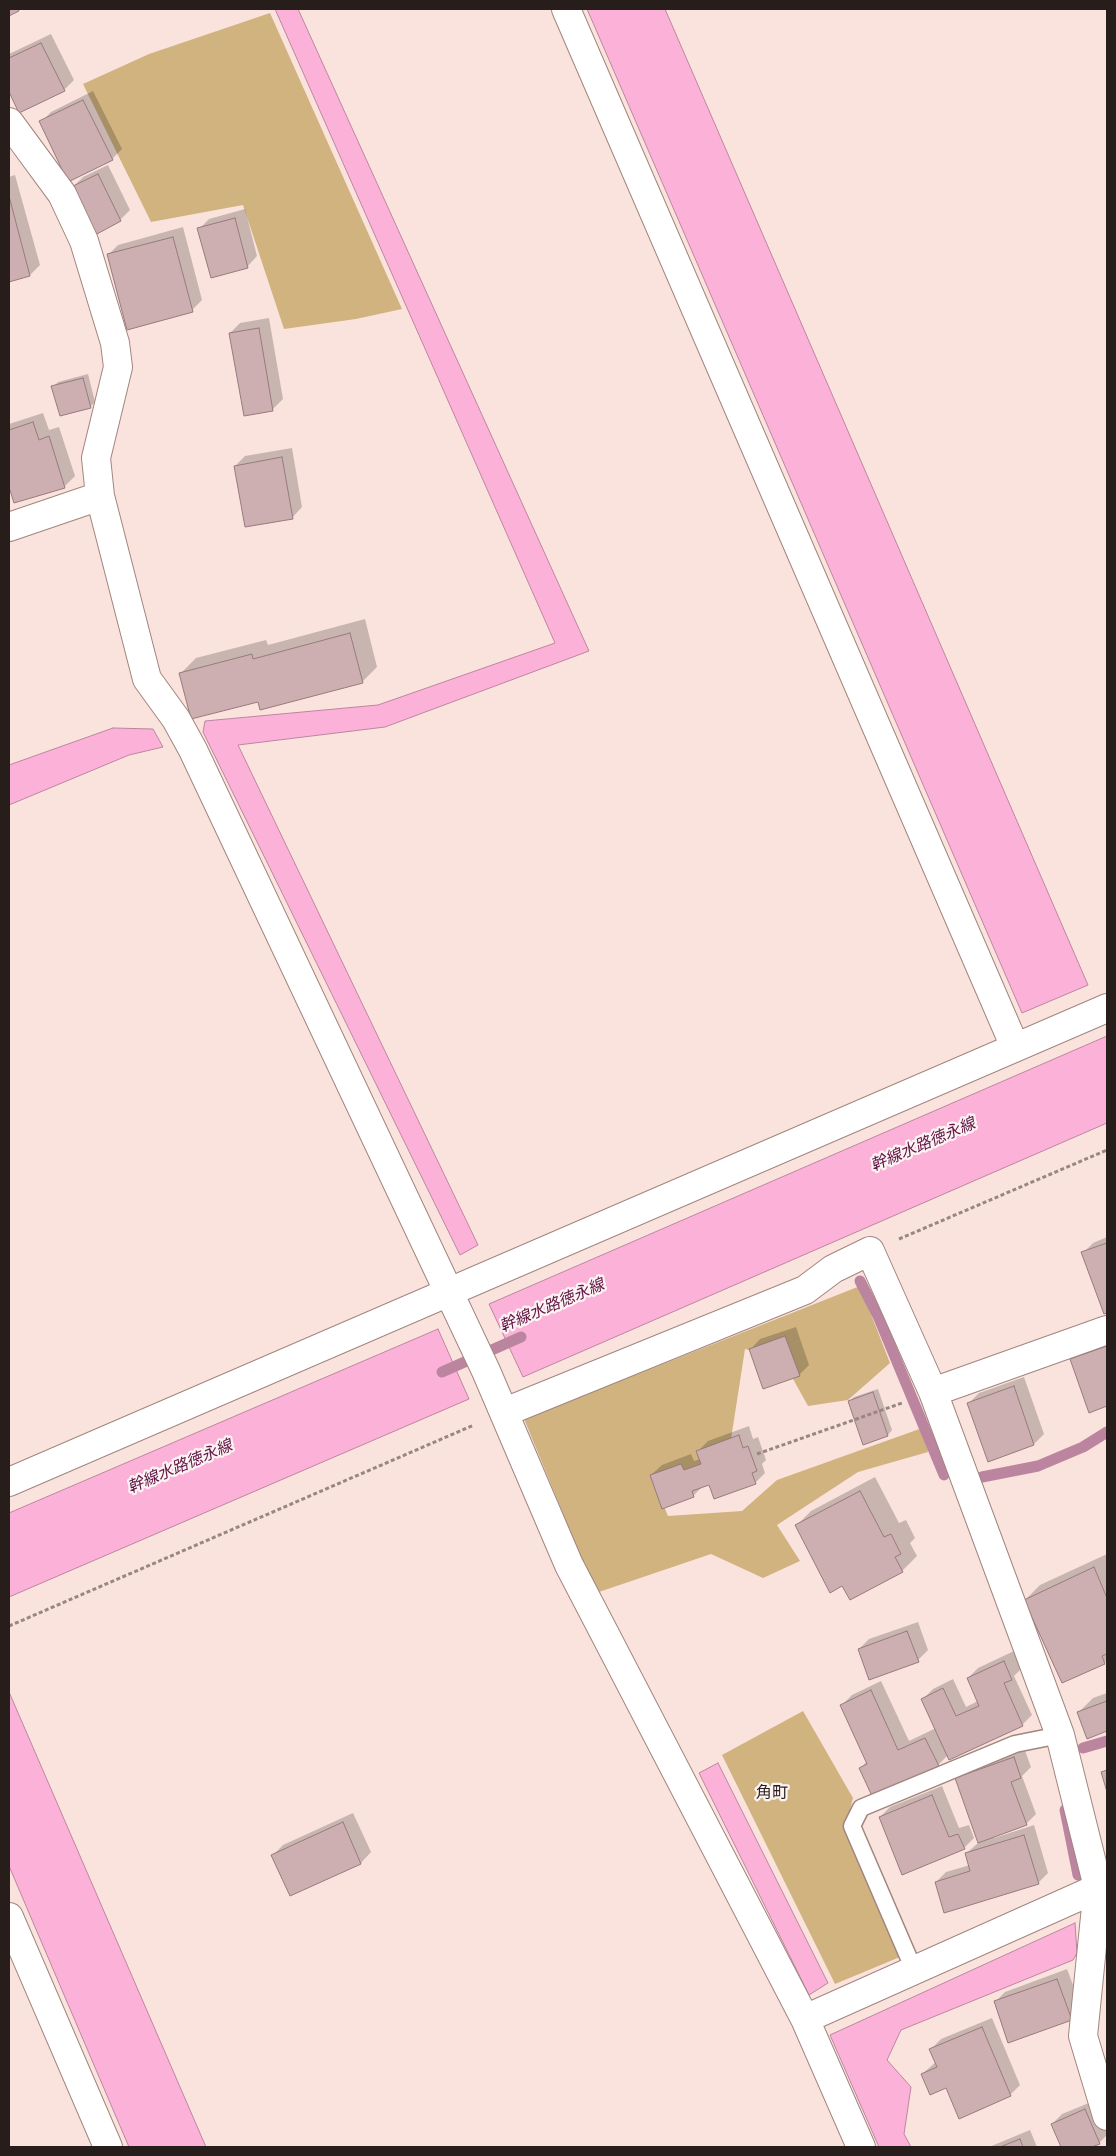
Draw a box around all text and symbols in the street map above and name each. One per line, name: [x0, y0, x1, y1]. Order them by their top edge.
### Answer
water label: 幹線水路徳永線: [868, 1114, 978, 1176]
water label: 幹線水路徳永線: [497, 1275, 607, 1337]
water label: 幹線水路徳永線: [125, 1436, 235, 1498]
district label: 角町: [756, 1784, 788, 1804]

